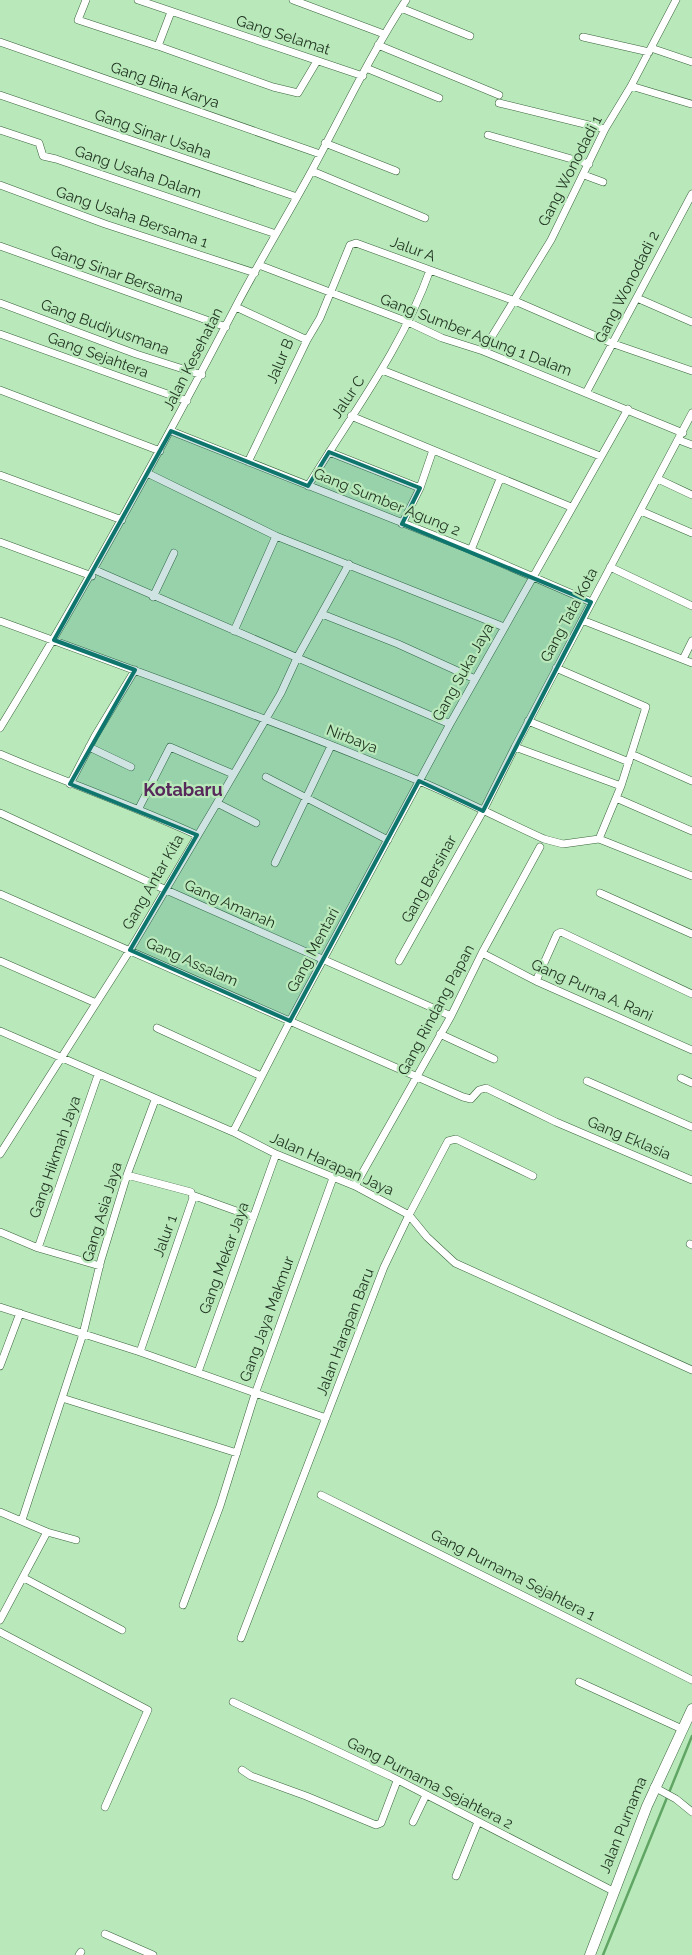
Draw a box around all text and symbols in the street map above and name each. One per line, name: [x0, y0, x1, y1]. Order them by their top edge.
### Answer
street label: Gang Selamat: [234, 11, 332, 59]
street label: Gang Bina Karya: [108, 58, 222, 112]
street label: Gang Sinar Usaha: [92, 106, 214, 162]
street label: Gang Wonodadi 1: [534, 112, 606, 229]
street label: Gang Usaha Dalam: [72, 142, 204, 202]
street label: Gang Usaha Bersama 1: [54, 182, 211, 252]
street label: Gang Wonodadi 2: [591, 228, 663, 346]
street label: Jalur A: [388, 233, 438, 265]
street label: Gang Sinar Bersama: [48, 242, 186, 306]
street label: Gang Sumber Agung 1 Dalam: [378, 290, 574, 380]
street label: Gang Budiyusmana: [38, 295, 172, 359]
street label: Jalan Kesehatan: [159, 305, 227, 413]
street label: Gang Sejahtera: [45, 328, 151, 382]
street label: Jalur B: [263, 336, 297, 386]
street label: Jalur C: [327, 372, 369, 422]
street label: Gang Sumber Agung 2: [311, 464, 463, 540]
street label: Gang Tata Kota: [537, 565, 601, 665]
street label: Gang Suka Jaya: [429, 620, 497, 724]
street label: Nirbaya: [324, 721, 380, 757]
district label: Kotabaru: [143, 779, 223, 800]
street label: Gang Antar Kita: [118, 831, 188, 933]
street label: Gang Bersinar: [397, 831, 461, 926]
street label: Gang Amanah: [182, 876, 278, 932]
street label: Gang Mentari: [283, 905, 343, 995]
street label: Gang Assalam: [143, 934, 241, 990]
street label: Gang Rindang Papan: [394, 942, 478, 1078]
street label: Gang Purna A. Rani: [528, 955, 656, 1025]
street label: Gang Hikmah Jaya: [26, 1093, 84, 1221]
street label: Gang Eklasia: [585, 1112, 673, 1164]
street label: Jalan Harapan Jaya: [267, 1129, 397, 1199]
street label: Gang Asia Jaya: [78, 1160, 126, 1264]
street label: Gang Mekar Jaya: [195, 1199, 253, 1317]
street label: Jalur 1: [149, 1212, 181, 1259]
street label: Gang Jaya Makmur: [236, 1253, 298, 1384]
street label: Jalan Harapan Baru: [312, 1266, 378, 1398]
street label: Gang Purnama Sejahtera 1: [428, 1526, 599, 1625]
street label: Gang Purnama Sejahtera 2: [344, 1733, 516, 1833]
street label: Jalan Purnama: [595, 1774, 651, 1876]

